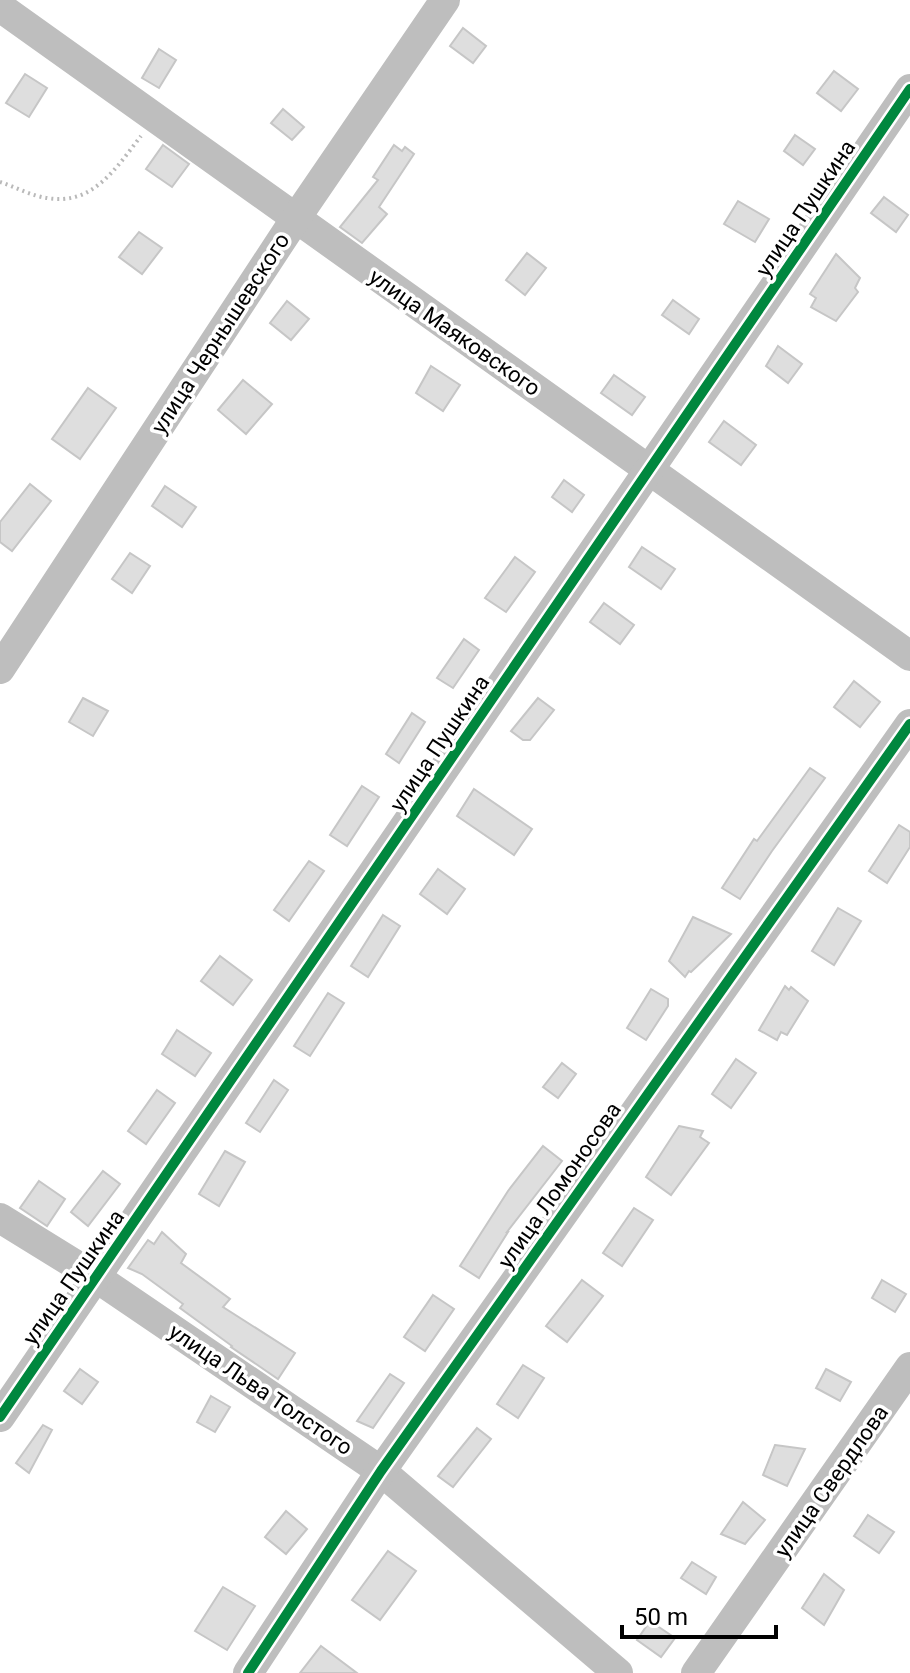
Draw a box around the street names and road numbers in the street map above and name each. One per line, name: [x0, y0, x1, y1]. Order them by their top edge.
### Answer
street label: улица Пушкина: [751, 135, 860, 281]
street label: улица Чернышевского: [146, 228, 295, 438]
street label: улица Маяковского: [364, 264, 545, 401]
street label: улица Пушкина: [385, 670, 494, 816]
street label: улица Ломоносова: [493, 1098, 626, 1273]
street label: улица Пушкина: [18, 1205, 129, 1350]
street label: улица Льва Толстого: [164, 1319, 357, 1460]
street label: улица Свердлова: [770, 1401, 893, 1562]

